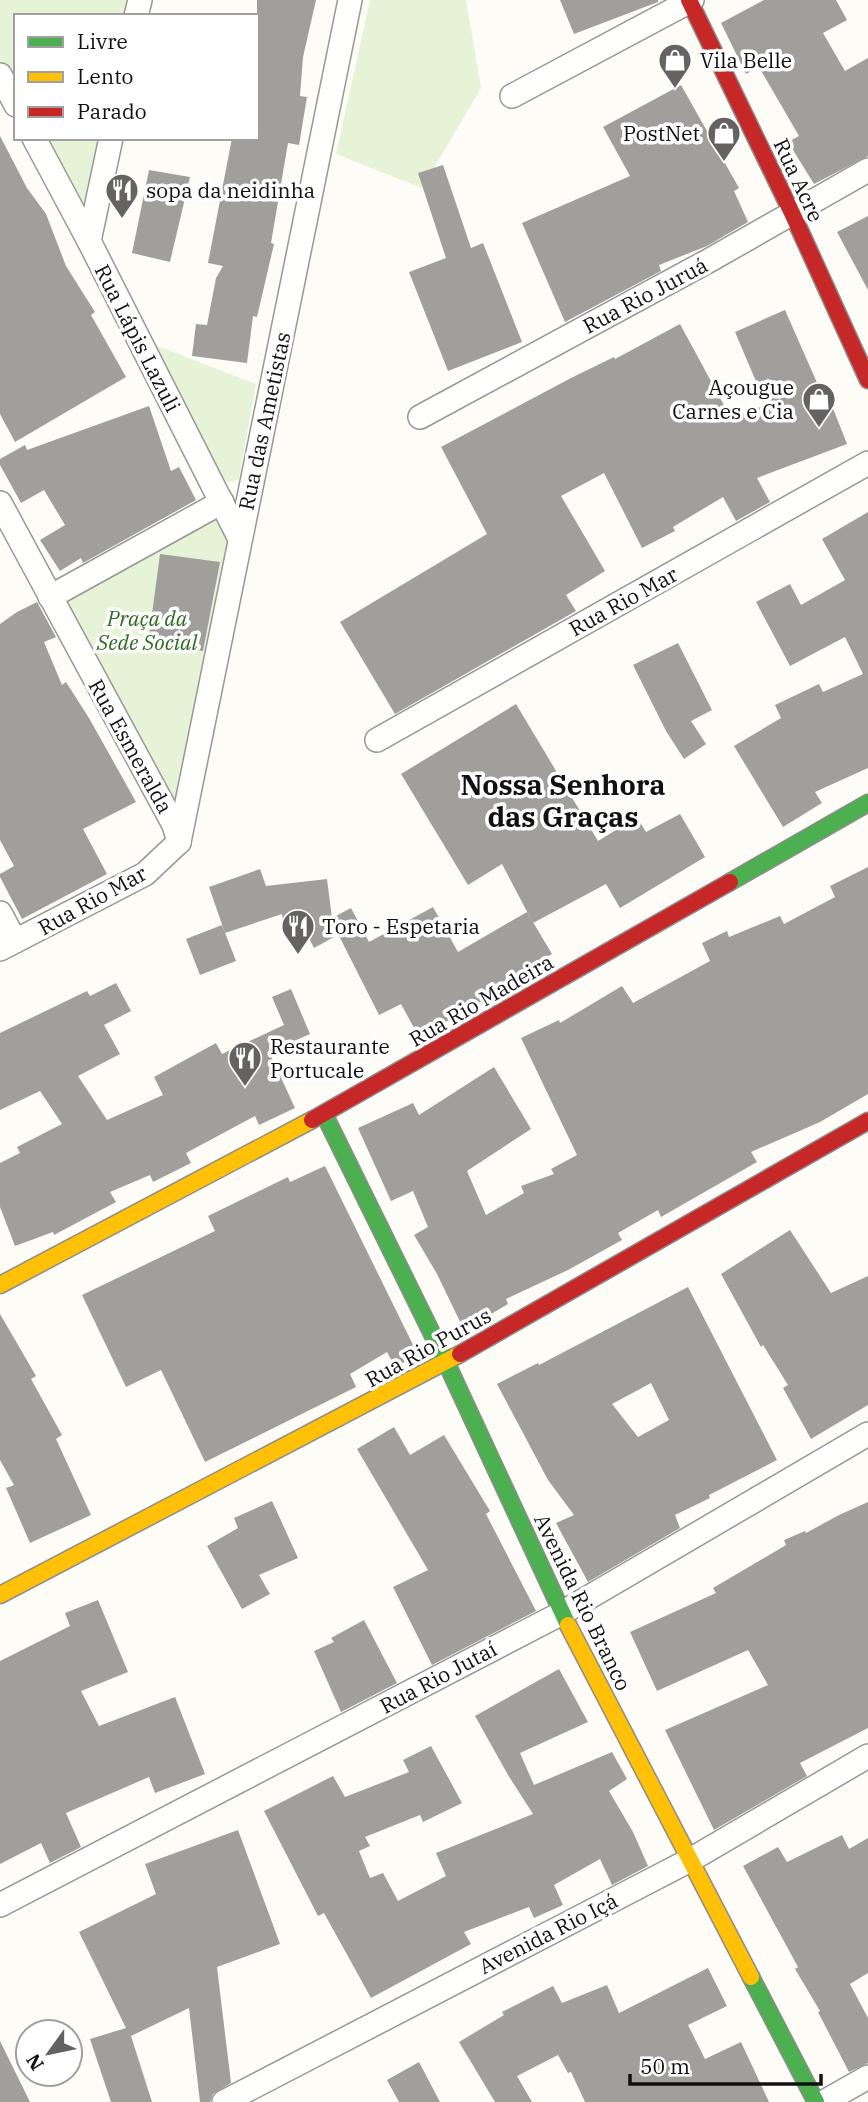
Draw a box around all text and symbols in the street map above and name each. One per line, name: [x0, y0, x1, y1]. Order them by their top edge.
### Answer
legend: [14, 14, 259, 140]
text: Livre: [77, 27, 128, 55]
shop icon: Vila Belle: [656, 41, 694, 90]
place label: Vila Belle: [700, 46, 792, 74]
text: Lento: [77, 62, 133, 90]
text: Parado: [77, 97, 147, 125]
shop icon: PostNet: [705, 114, 743, 163]
place label: PostNet: [623, 119, 700, 147]
street label: Rua Acre: [767, 134, 831, 226]
restaurant icon: sopa da neidinha: [103, 171, 141, 220]
place label: sopa da neidinha: [146, 176, 315, 204]
street label: Rua Rio Juruá: [578, 250, 712, 340]
street label: Rua Lápis Lazuli: [89, 259, 187, 417]
street label: Rua das Ametistas: [231, 329, 297, 513]
place label: Açougue Carnes e Cia: [672, 373, 794, 425]
shop icon: Açougue Carnes e Cia: [800, 380, 838, 429]
street label: Rua Rio Mar: [564, 559, 683, 642]
park label: Praça da Sede Social: [96, 604, 198, 656]
street label: Rua Esmeralda: [82, 674, 180, 818]
district label: Nossa Senhora das Graças: [460, 766, 666, 835]
street label: Rua Rio Mar: [33, 858, 152, 941]
restaurant icon: Toro - Espetaria: [279, 907, 317, 956]
place label: Toro - Espetaria: [322, 912, 480, 940]
street label: Rua Rio Madeira: [404, 947, 558, 1053]
place label: Restaurante Portucale: [270, 1032, 390, 1084]
restaurant icon: Restaurante Portucale: [226, 1039, 264, 1088]
street label: Rua Rio Purus: [360, 1301, 496, 1393]
street label: Avenida Rio Branco: [528, 1509, 638, 1695]
street label: Rua Rio Jutaí: [375, 1634, 501, 1720]
street label: Avenida Rio Içá: [474, 1886, 622, 1980]
north arrow: [14, 2018, 84, 2088]
scale bar: [630, 2042, 821, 2086]
text: N: [21, 2049, 49, 2075]
text: 50 m: [640, 2052, 690, 2080]

